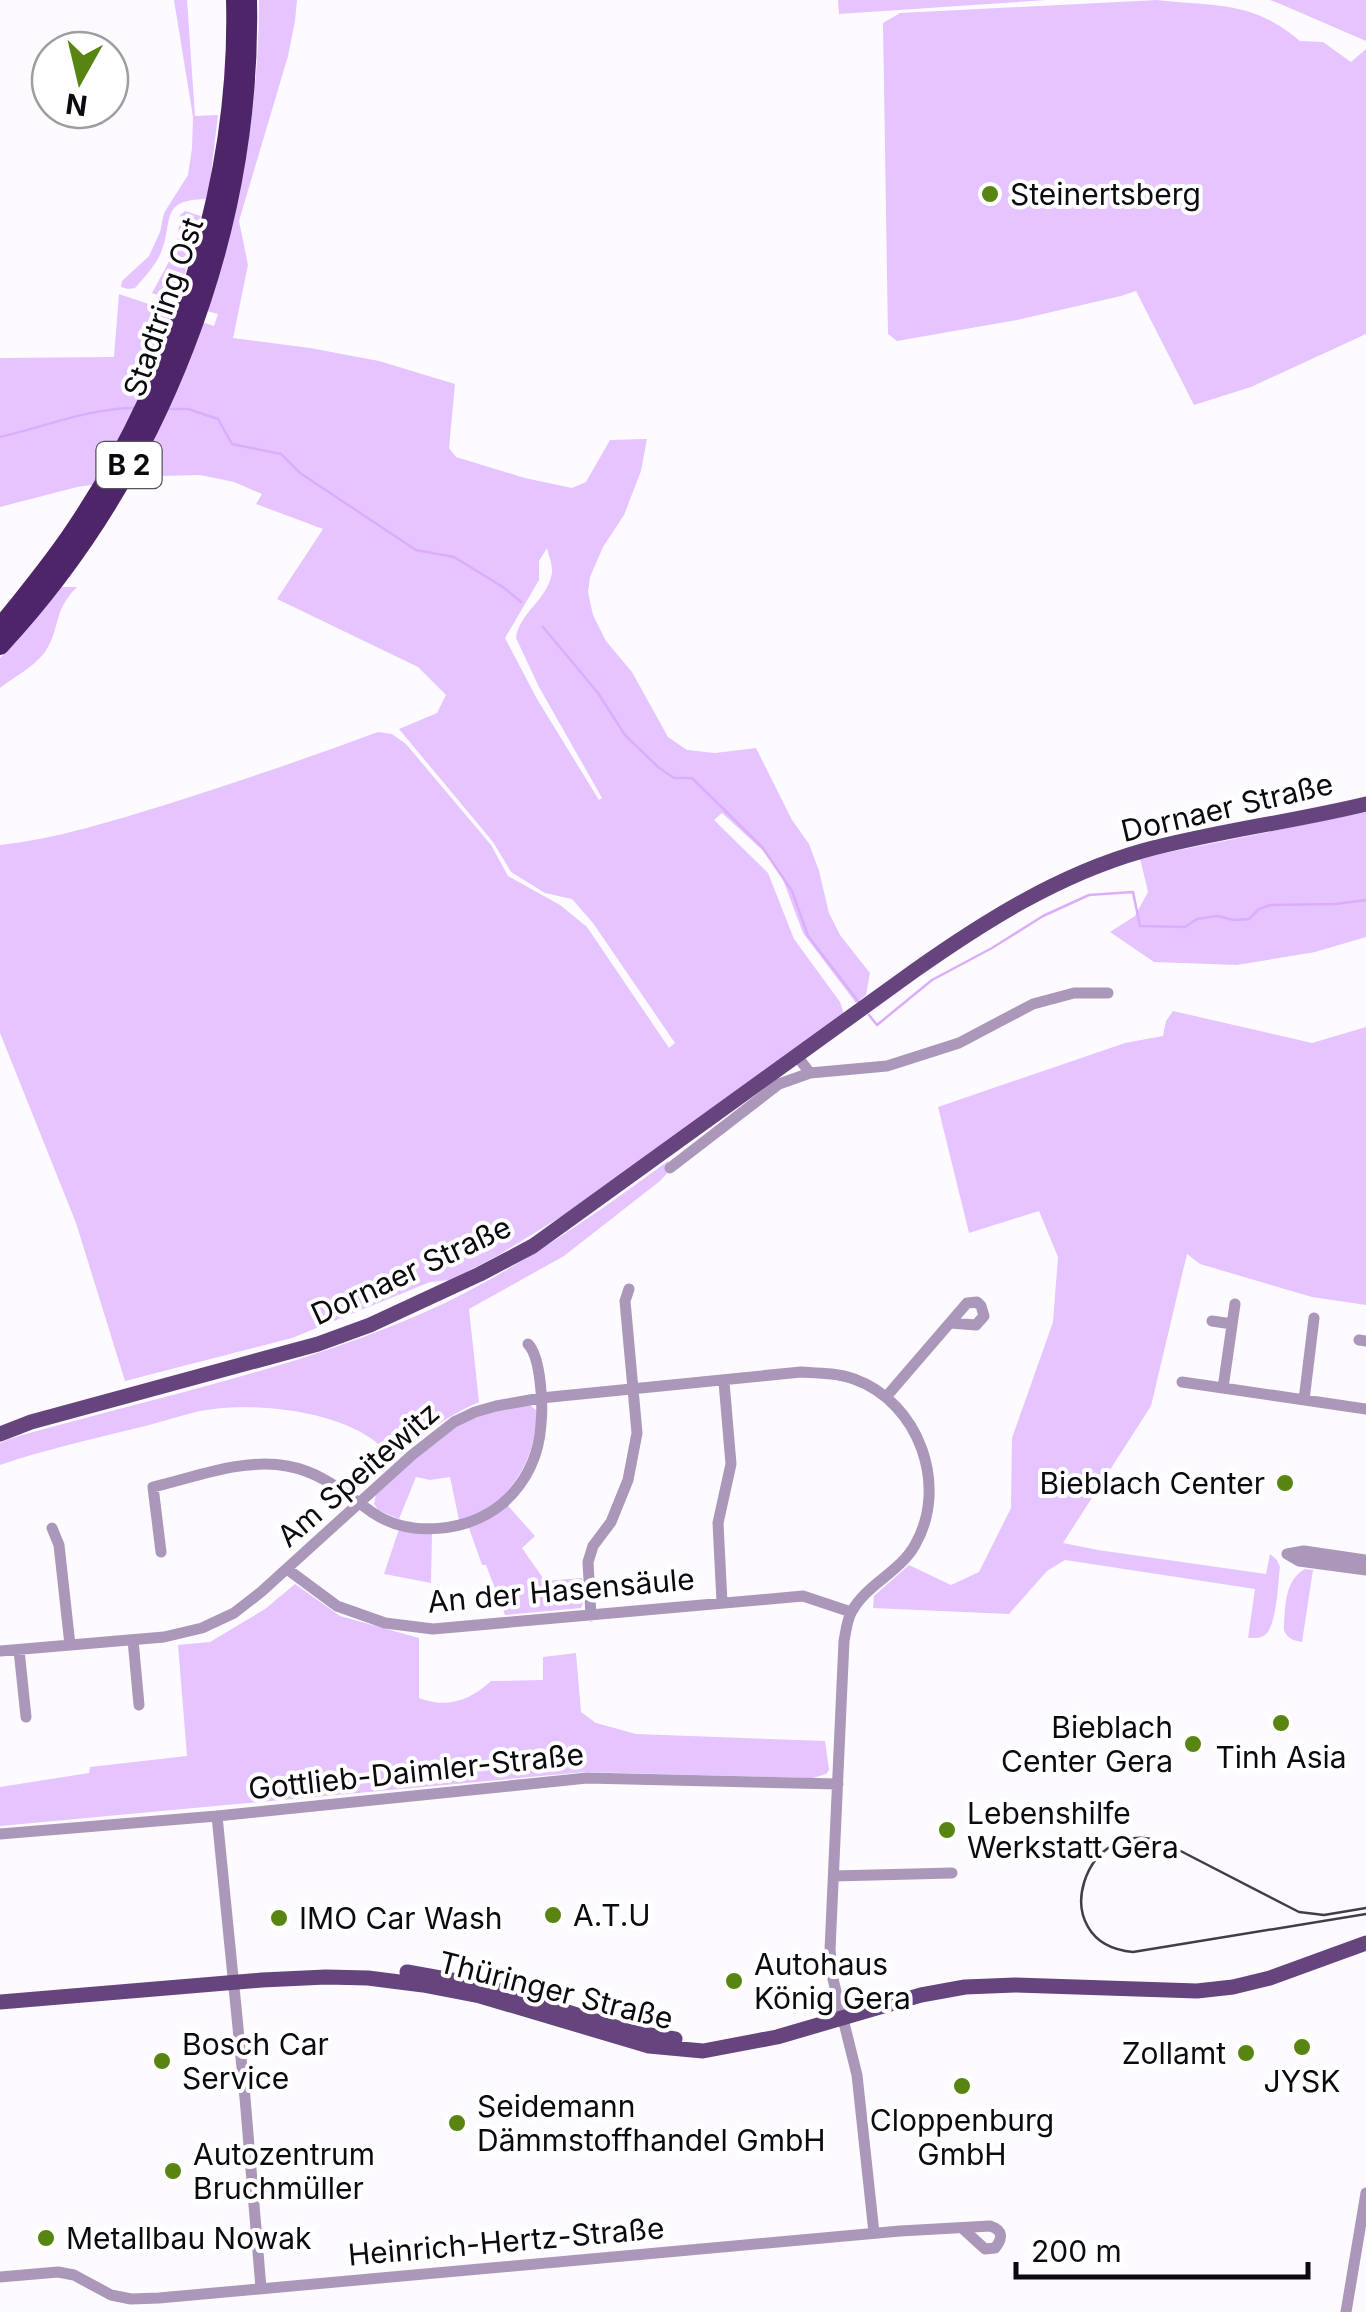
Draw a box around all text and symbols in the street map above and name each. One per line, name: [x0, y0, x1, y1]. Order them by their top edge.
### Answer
north arrow: [30, 30, 130, 130]
text: N: [64, 86, 89, 123]
place label: Steinertsberg: [1010, 176, 1201, 212]
marker: Steinertsberg: [979, 183, 1001, 205]
street label: Stadtring Ost: [116, 213, 210, 401]
road number: B 2: [96, 442, 162, 488]
street label: Dornaer Straße: [1118, 765, 1336, 849]
street label: Dornaer Straße: [305, 1208, 517, 1332]
street label: Am Speitewitz: [270, 1394, 446, 1554]
place label: Bieblach Center: [1039, 1465, 1265, 1501]
marker: Bieblach Center: [1274, 1472, 1296, 1494]
street label: An der Hasensäule: [426, 1560, 696, 1620]
place label: Bieblach Center Gera: [1001, 1709, 1173, 1779]
marker: Tinh Asia: [1270, 1712, 1292, 1734]
marker: Bieblach Center Gera: [1182, 1733, 1204, 1755]
street label: Gottlieb-Daimler-Straße: [246, 1735, 586, 1807]
place label: Tinh Asia: [1215, 1739, 1347, 1775]
place label: Lebenshilfe Werkstatt Gera: [967, 1795, 1179, 1865]
marker: Lebenshilfe Werkstatt Gera: [936, 1819, 958, 1841]
place label: A.T.U: [573, 1897, 651, 1933]
place label: IMO Car Wash: [299, 1900, 502, 1936]
marker: A.T.U: [542, 1904, 564, 1926]
marker: IMO Car Wash: [268, 1907, 290, 1929]
street label: Thüringer Straße: [435, 1943, 677, 2037]
place label: Autohaus König Gera: [754, 1946, 911, 2016]
marker: Autohaus König Gera: [723, 1970, 745, 1992]
place label: Bosch Car Service: [182, 2026, 329, 2096]
place label: Zollamt: [1122, 2035, 1226, 2071]
marker: JYSK: [1291, 2036, 1313, 2058]
marker: Zollamt: [1235, 2042, 1257, 2064]
marker: Bosch Car Service: [151, 2050, 173, 2072]
place label: JYSK: [1264, 2063, 1340, 2099]
marker: Cloppenburg GmbH: [951, 2075, 973, 2097]
place label: Seidemann Dämmstoffhandel GmbH: [477, 2088, 826, 2158]
place label: Cloppenburg GmbH: [870, 2102, 1054, 2172]
marker: Seidemann Dämmstoffhandel GmbH: [446, 2112, 468, 2134]
place label: Autozentrum Bruchmüller: [193, 2136, 375, 2206]
marker: Autozentrum Bruchmüller: [162, 2160, 184, 2182]
street label: Heinrich-Hertz-Straße: [346, 2209, 666, 2273]
scale bar: [1016, 2217, 1308, 2279]
place label: Metallbau Nowak: [66, 2220, 312, 2256]
marker: Metallbau Nowak: [35, 2227, 57, 2249]
text: 200 m: [1031, 2233, 1122, 2269]

